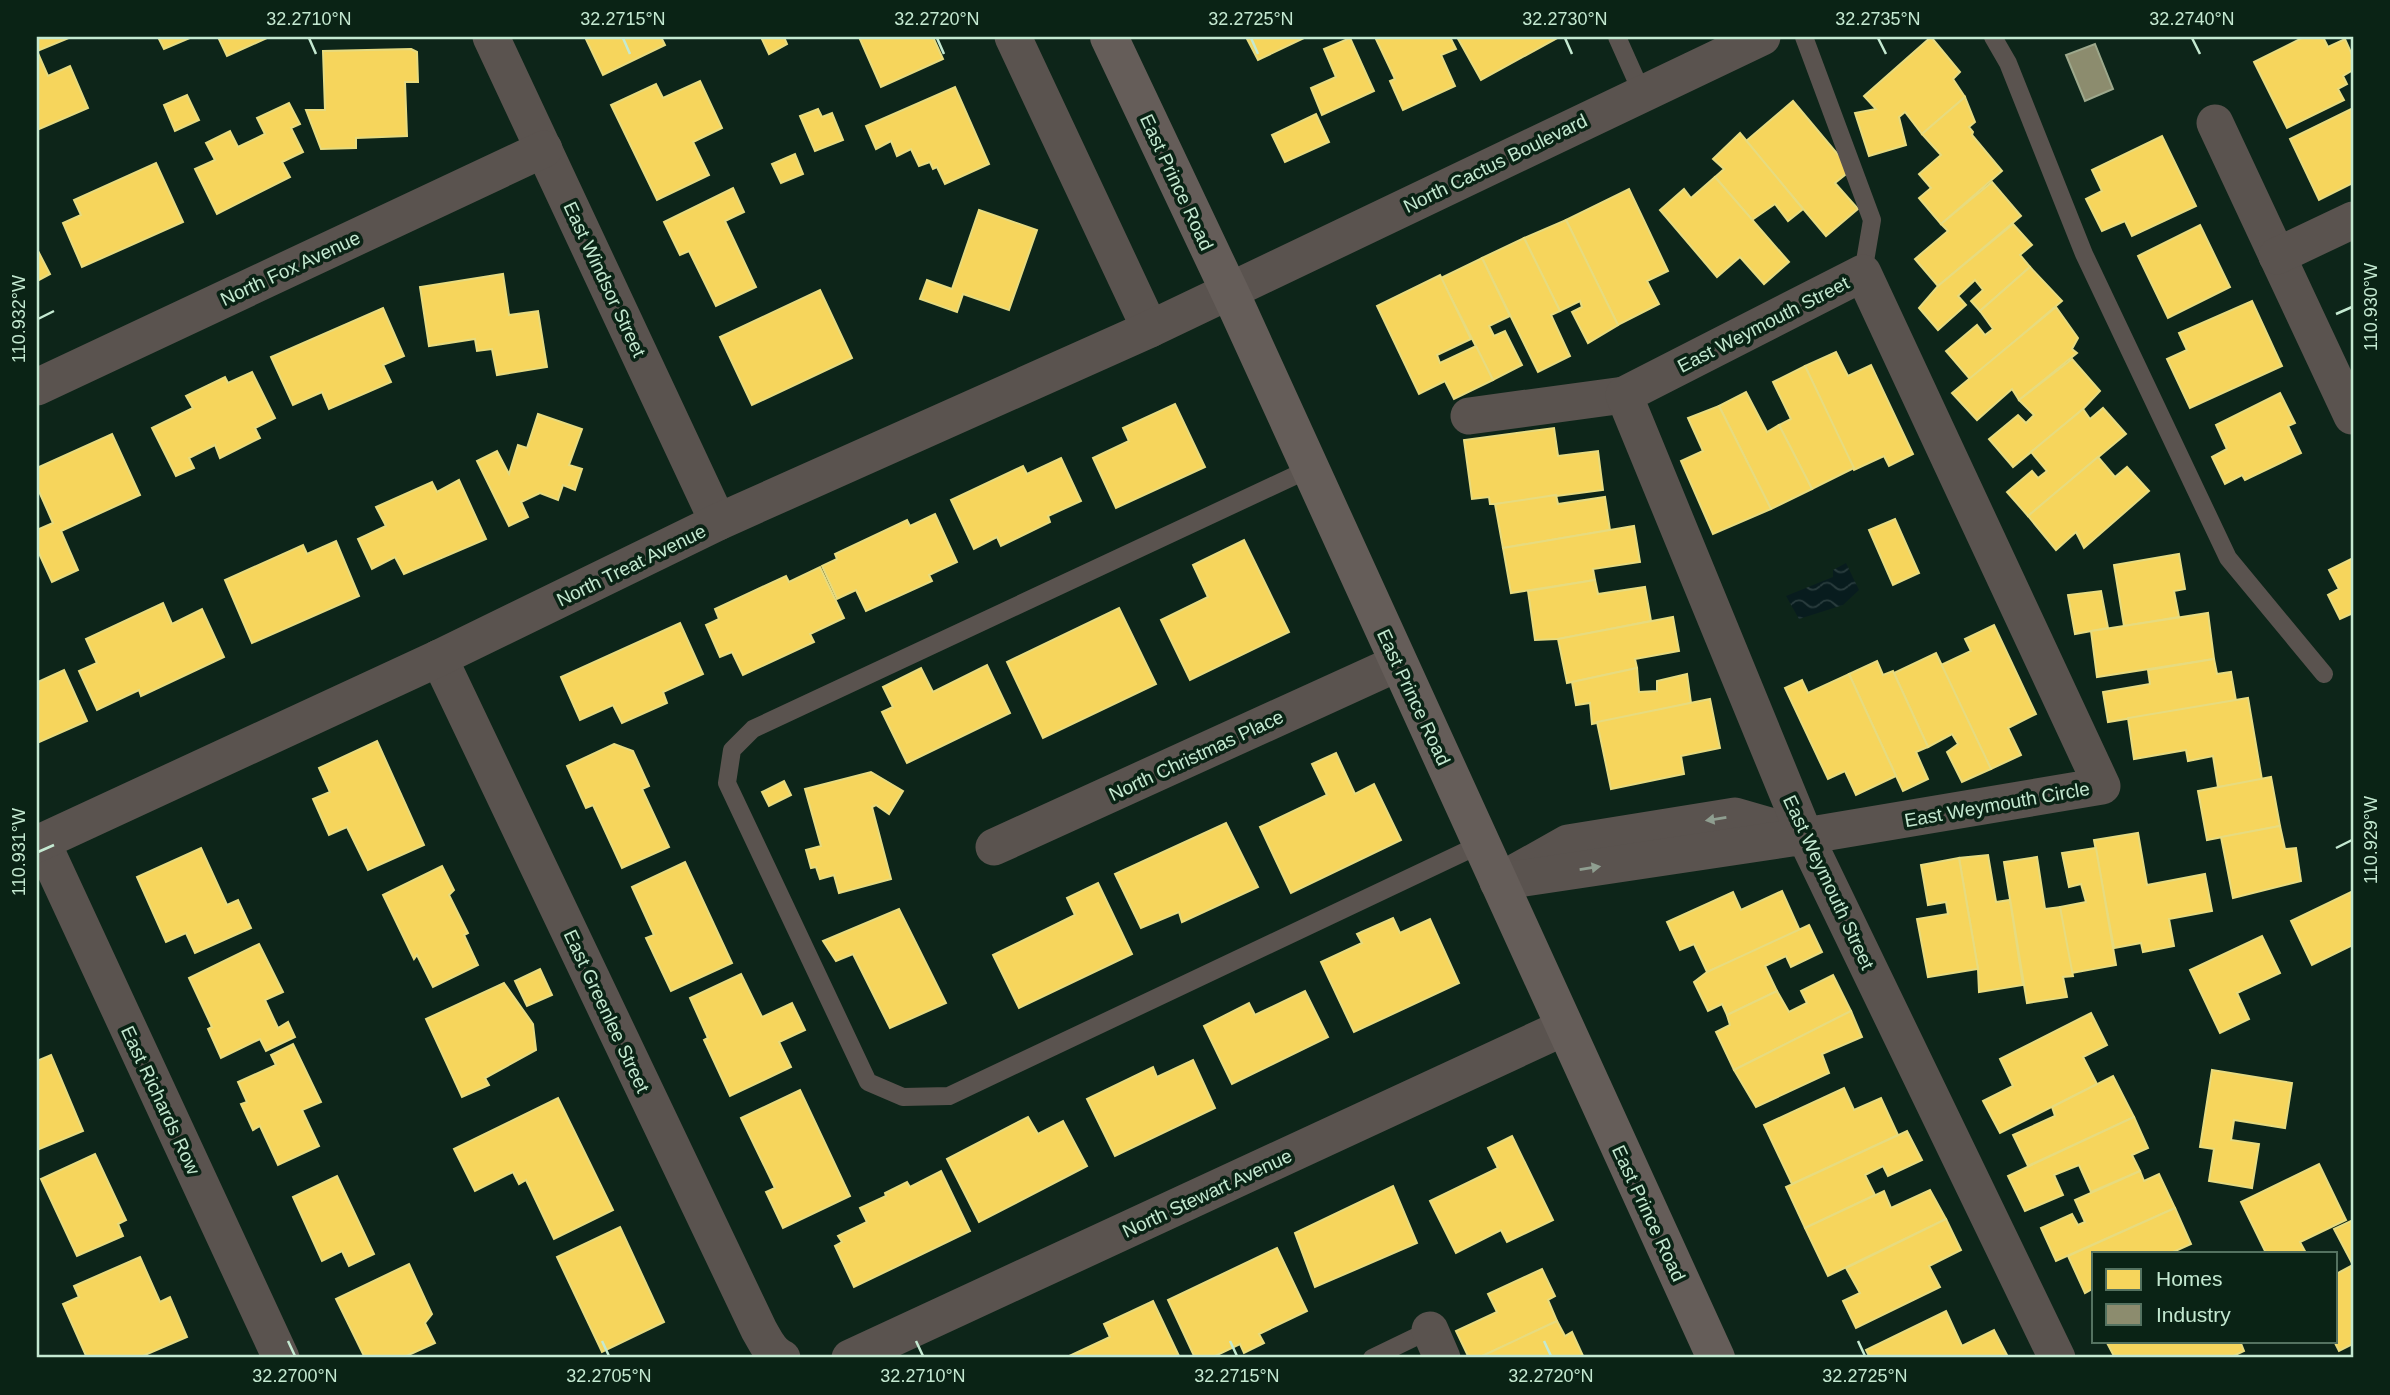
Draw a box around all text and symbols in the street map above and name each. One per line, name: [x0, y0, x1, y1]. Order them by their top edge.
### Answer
text: 32.2710°N: [266, 9, 352, 29]
text: 32.2715°N: [580, 9, 666, 29]
text: 32.2720°N: [894, 9, 980, 29]
text: 32.2725°N: [1208, 9, 1294, 29]
text: 32.2730°N: [1522, 9, 1608, 29]
text: 32.2735°N: [1835, 9, 1921, 29]
text: 32.2740°N: [2149, 9, 2235, 29]
street label: North Cactus Boulevard: [1400, 110, 1590, 217]
street label: East Prince Road: [1136, 111, 1217, 254]
street label: East Windsor Street: [559, 198, 650, 361]
street label: North Fox Avenue: [217, 227, 363, 310]
text: 110.930°W: [2361, 263, 2381, 351]
street label: East Weymouth Street: [1674, 272, 1853, 377]
text: 110.932°W: [9, 275, 29, 363]
street label: North Treat Avenue: [553, 520, 709, 611]
street label: East Prince Road: [1373, 626, 1454, 769]
street label: North Christmas Place: [1106, 706, 1287, 805]
street label: East Weymouth Circle: [1903, 778, 2091, 831]
street label: East Weymouth Street: [1779, 792, 1878, 973]
text: 110.929°W: [2361, 796, 2381, 884]
text: 110.931°W: [9, 808, 29, 896]
one-way arrow: [1705, 814, 1727, 825]
one-way arrow: [1579, 863, 1601, 874]
street label: East Greenlee Street: [560, 926, 654, 1097]
street label: East Richards Row: [117, 1023, 204, 1178]
street label: East Prince Road: [1608, 1142, 1689, 1285]
street label: North Stewart Avenue: [1119, 1145, 1295, 1242]
legend: [2092, 1252, 2338, 1342]
text: Homes: [2156, 1267, 2223, 1290]
text: Industry: [2156, 1303, 2231, 1326]
text: 32.2700°N: [252, 1366, 338, 1386]
text: 32.2705°N: [566, 1366, 652, 1386]
text: 32.2710°N: [880, 1366, 966, 1386]
text: 32.2715°N: [1194, 1366, 1280, 1386]
text: 32.2720°N: [1508, 1366, 1594, 1386]
text: 32.2725°N: [1822, 1366, 1908, 1386]

